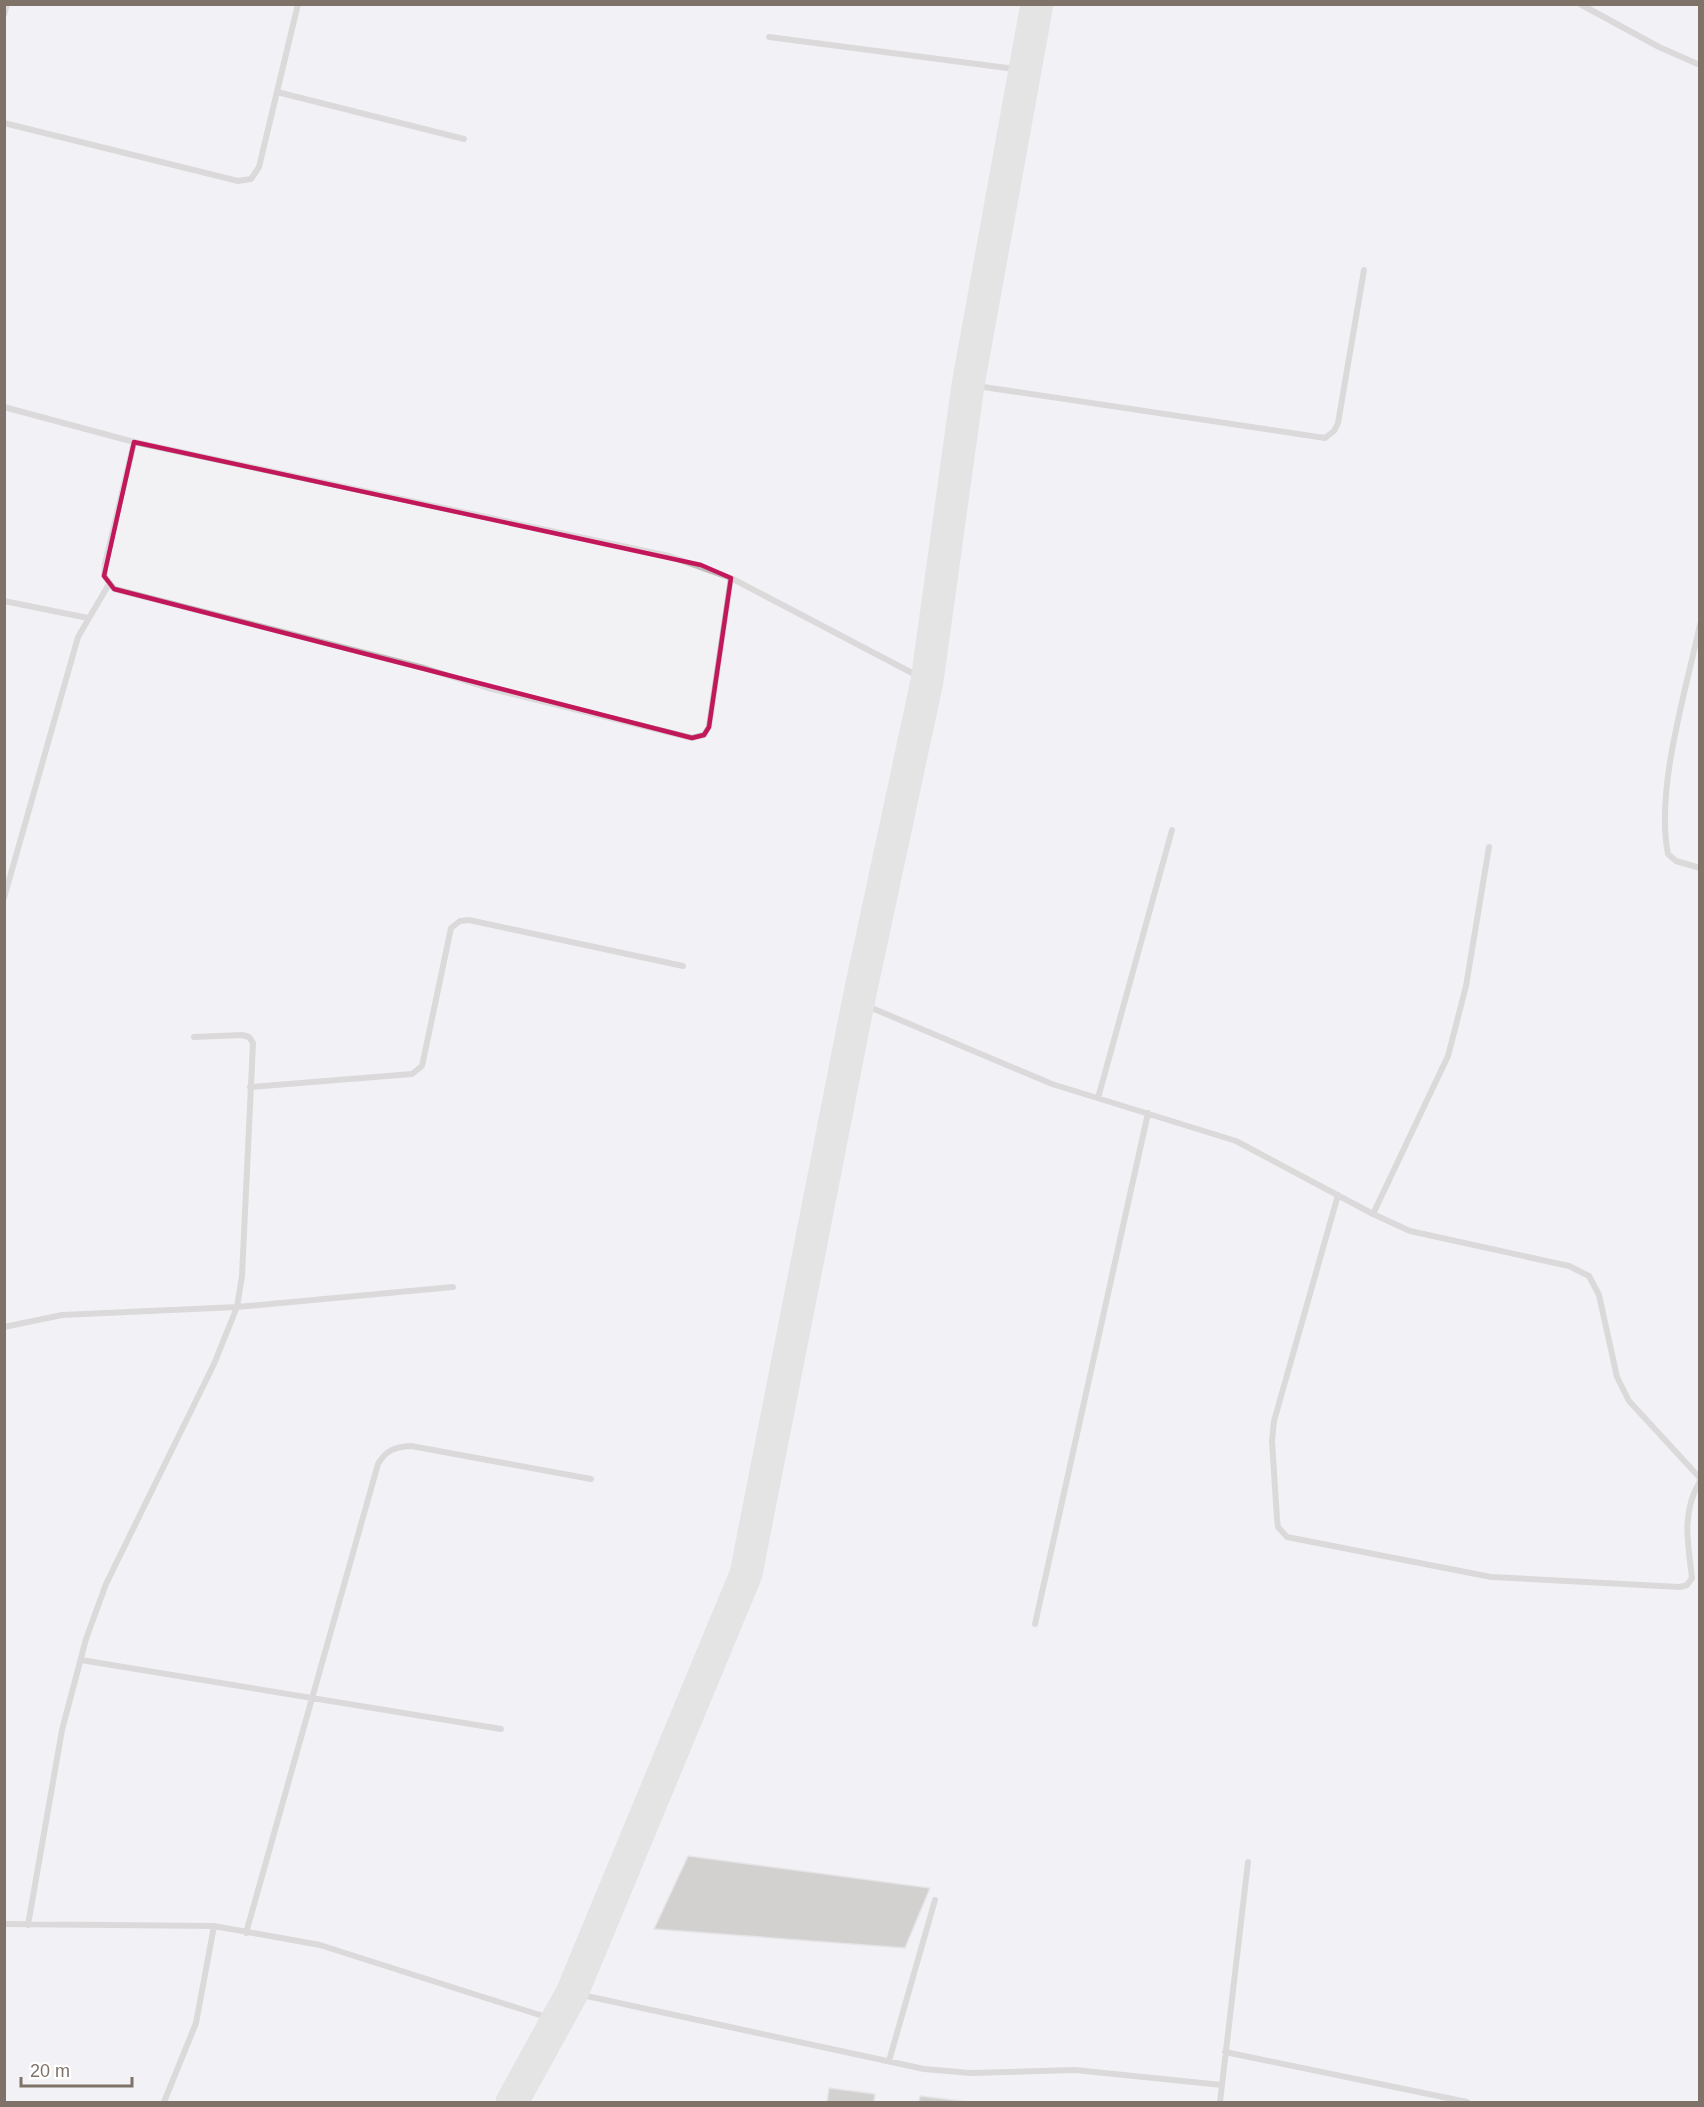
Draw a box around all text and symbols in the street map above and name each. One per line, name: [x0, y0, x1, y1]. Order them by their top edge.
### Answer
scale bar: [21, 2050, 132, 2088]
text: 20 m: [30, 2061, 70, 2081]

